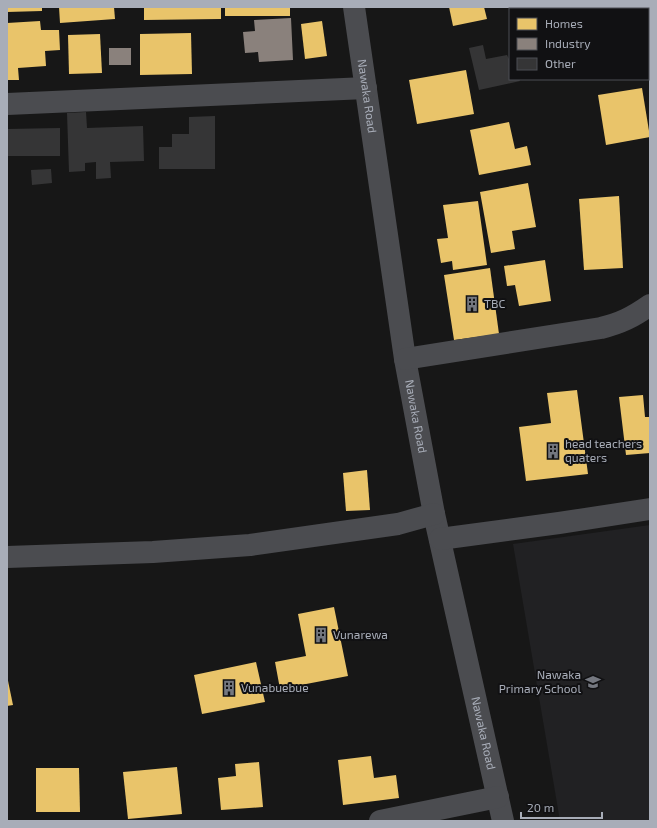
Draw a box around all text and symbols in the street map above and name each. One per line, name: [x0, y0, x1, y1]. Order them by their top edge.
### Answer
legend: [509, 8, 649, 80]
text: Homes: [545, 16, 583, 30]
text: Industry: [545, 36, 591, 50]
text: Other: [545, 56, 576, 70]
street label: Nawaka Road: [356, 58, 380, 134]
building icon: TBC: [463, 295, 481, 313]
place label: TBC: [484, 296, 505, 310]
street label: Nawaka Road: [403, 378, 430, 454]
place label: head teachers quaters: [565, 436, 642, 464]
building icon: head teachers quaters: [544, 442, 562, 460]
building icon: Vunarewa: [312, 626, 330, 644]
place label: Vunarewa: [333, 627, 388, 641]
place label: Nawaka Primary School: [499, 667, 581, 695]
school or university icon: Nawaka Primary School: [584, 673, 602, 691]
building icon: Vunabuebue: [220, 679, 238, 697]
place label: Vunabuebue: [241, 680, 309, 694]
street label: Nawaka Road: [469, 695, 499, 771]
scale bar: [521, 794, 602, 820]
text: 20 m: [527, 800, 554, 814]

